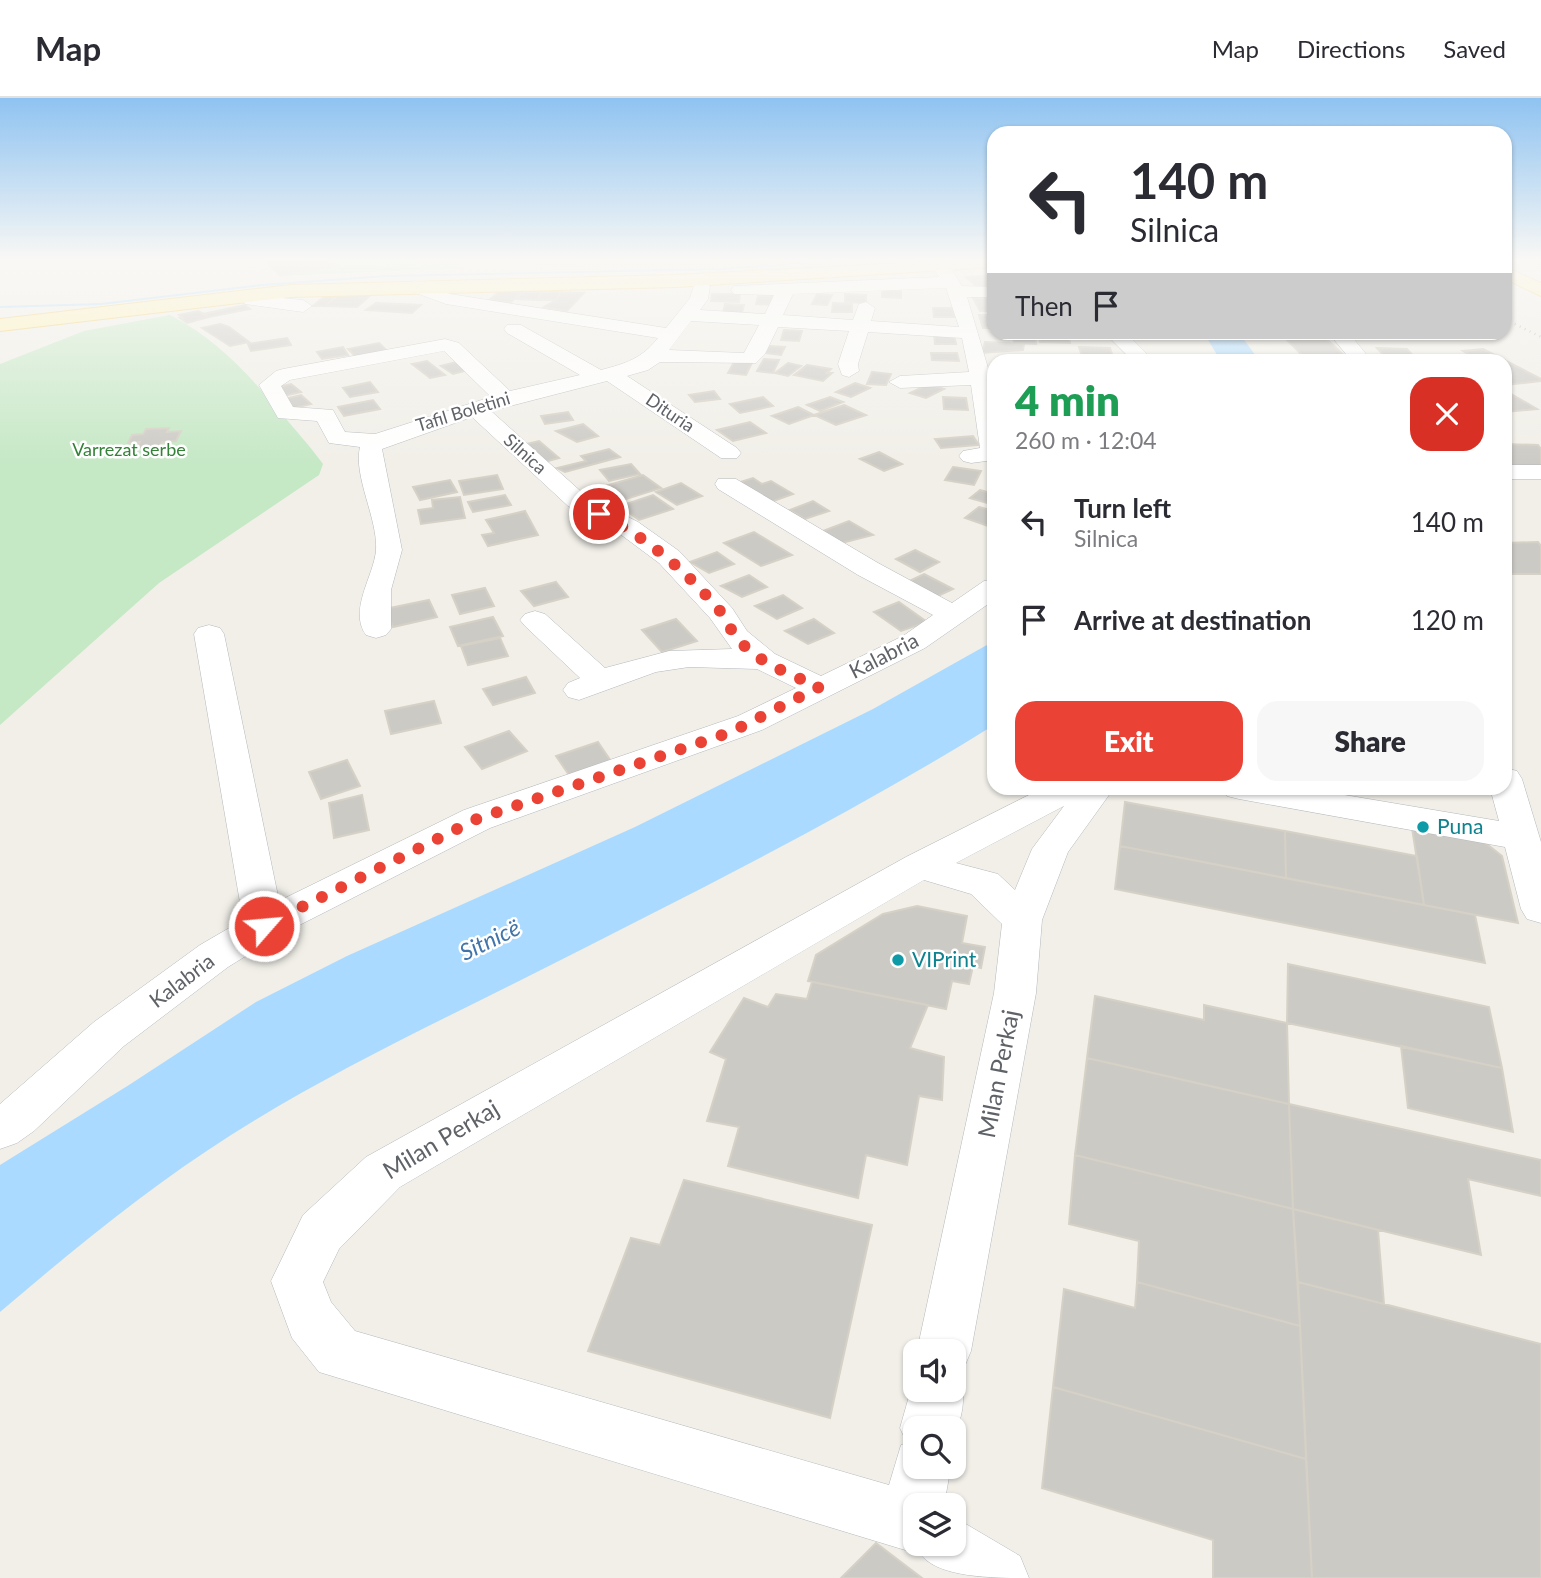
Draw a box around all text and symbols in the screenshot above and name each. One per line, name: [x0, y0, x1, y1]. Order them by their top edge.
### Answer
text: Map: [35, 28, 101, 68]
text: Map: [1212, 34, 1259, 63]
text: Directions: [1297, 34, 1405, 63]
text: Saved: [1443, 34, 1506, 63]
text: 140 m: [1130, 151, 1268, 209]
icon: left: [1015, 154, 1106, 245]
text: Silnica: [1130, 210, 1219, 249]
icon: arrive: [1087, 287, 1125, 325]
text: Then: [1015, 290, 1073, 322]
text: 4 min: [1015, 375, 1120, 425]
button: close: [1410, 377, 1484, 451]
street label: Tafil Boletini: [413, 386, 512, 436]
street label: Dituria: [642, 388, 699, 436]
text: 260 m · 12:04: [1015, 426, 1157, 454]
street label: Silnica: [500, 428, 552, 478]
park label: Varrezat serbe: [72, 438, 186, 460]
pin: [569, 484, 629, 544]
text: Turn left: [1074, 492, 1171, 524]
icon: arrive: [580, 495, 618, 533]
icon: left: [1015, 503, 1053, 541]
text: 140 m: [1411, 506, 1484, 538]
text: Silnica: [1074, 524, 1138, 552]
icon: arrive: [1015, 601, 1053, 639]
text: Arrive at destination: [1074, 604, 1311, 636]
text: 120 m: [1411, 604, 1484, 636]
street label: Kalabria: [844, 627, 922, 683]
button: Exit: [1015, 701, 1243, 781]
button: Share: [1257, 701, 1484, 781]
place label: Puna: [1437, 813, 1483, 838]
marker: Puna: [1415, 819, 1431, 835]
position arrow: [227, 889, 301, 963]
water label: Sitnicë: [455, 913, 524, 966]
place label: VIPrint: [912, 946, 977, 971]
street label: Kalabria: [144, 947, 218, 1012]
marker: VIPrint: [890, 952, 906, 968]
street label: Milan Perkaj: [971, 1007, 1024, 1140]
street label: Milan Perkaj: [377, 1093, 503, 1185]
map controls: [903, 1339, 966, 1556]
button: sound: [903, 1339, 966, 1402]
button: search: [903, 1416, 966, 1479]
button: layers: [903, 1493, 966, 1556]

